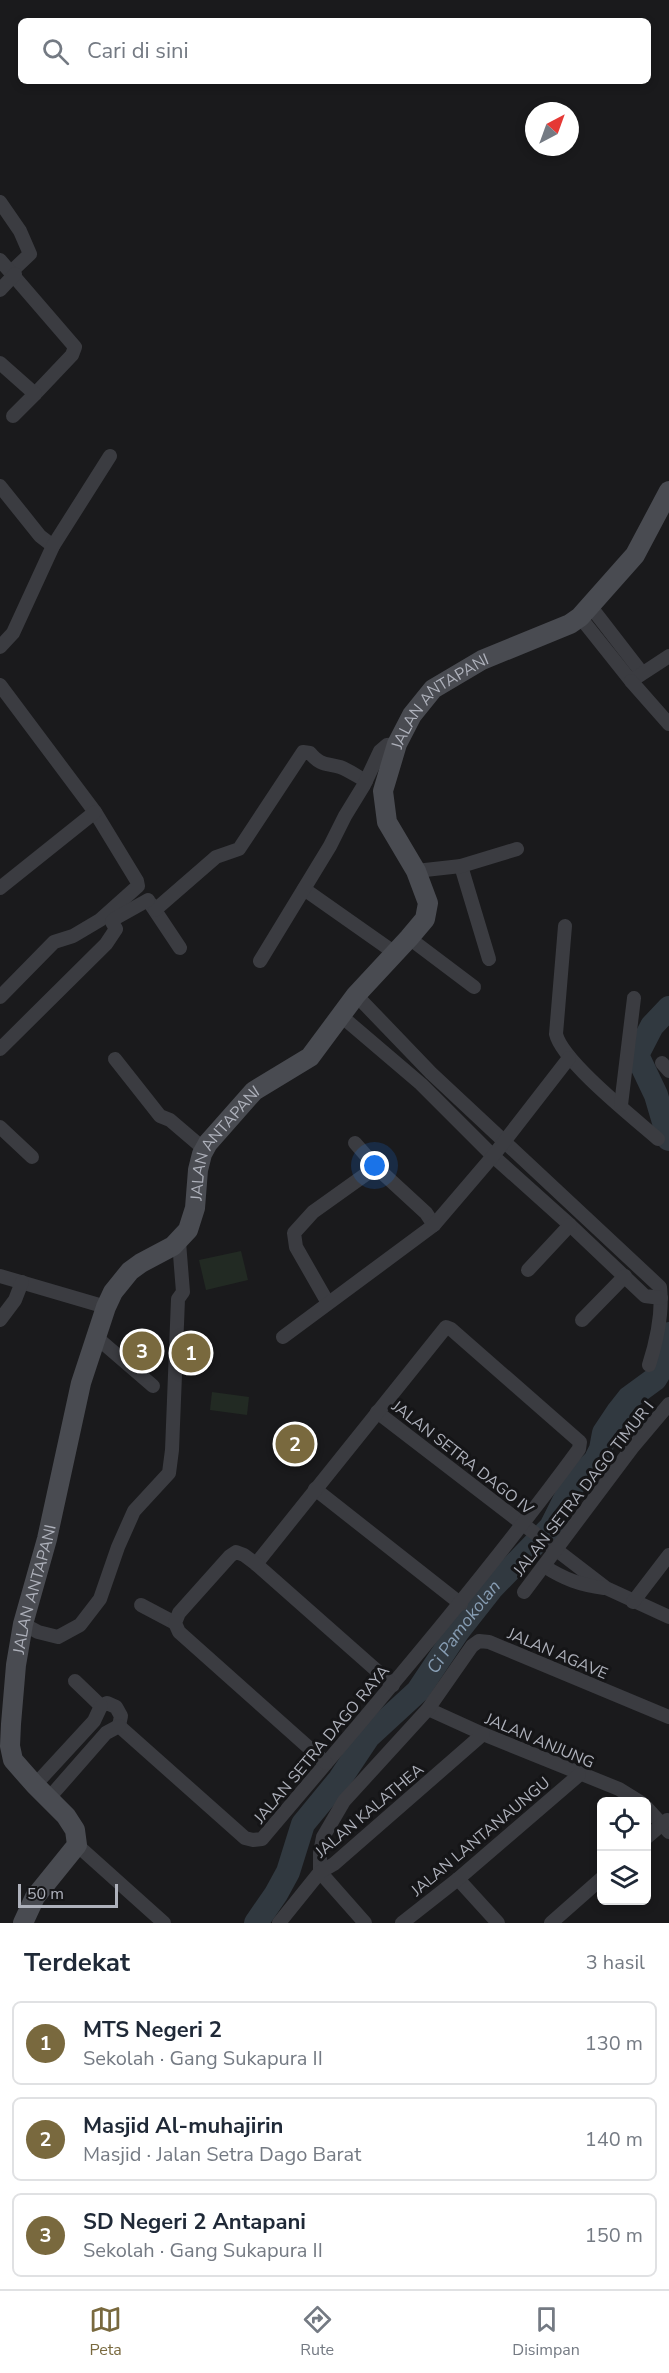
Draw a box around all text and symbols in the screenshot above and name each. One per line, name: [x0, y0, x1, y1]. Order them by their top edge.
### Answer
search box: [18, 18, 651, 84]
icon: search: [39, 35, 72, 68]
text: Cari di sini: [87, 36, 189, 66]
north arrow: [525, 102, 579, 156]
street label: JALAN ANTAPANI: [386, 648, 492, 752]
street label: JALAN ANTAPANI: [186, 1080, 264, 1202]
your location: [360, 1151, 389, 1180]
pin: 3: [122, 1328, 162, 1374]
pin: 1: [172, 1330, 210, 1376]
street label: JALAN SETRA DAGO IV: [386, 1395, 538, 1521]
street label: JALAN SETRA DAGO TIMUR I: [508, 1396, 659, 1582]
pin: 2: [276, 1422, 314, 1466]
street label: JALAN ANTAPANI: [8, 1523, 62, 1657]
water label: Ci Pamokolan: [421, 1574, 506, 1678]
street label: JALAN AGAVE: [503, 1622, 611, 1685]
street label: JALAN SETRA DAGO RAYA: [248, 1661, 395, 1829]
street label: JALAN ANJUNG: [481, 1708, 598, 1774]
street label: JALAN KALATHEA: [310, 1759, 429, 1863]
street label: JALAN LANTANAUNGU: [406, 1772, 555, 1902]
map controls: [597, 1797, 651, 1905]
button: locate: [597, 1797, 651, 1851]
button: layers: [597, 1851, 651, 1905]
scale bar: [18, 1881, 118, 1908]
text: 50 m: [27, 1883, 64, 1905]
text: Terdekat: [24, 1945, 130, 1980]
text: 3 hasil: [586, 1949, 645, 1976]
text: MTS Negeri 2: [83, 2015, 222, 2045]
text: 1: [40, 2030, 52, 2057]
text: 130 m: [585, 2030, 643, 2057]
text: Sekolah · Gang Sukapura II: [83, 2045, 323, 2072]
text: Masjid Al-muhajirin: [83, 2111, 284, 2141]
text: 2: [40, 2126, 52, 2153]
text: 140 m: [585, 2126, 643, 2153]
text: Masjid · Jalan Setra Dago Barat: [83, 2141, 361, 2168]
text: SD Negeri 2 Antapani: [83, 2207, 306, 2237]
text: 3: [40, 2222, 52, 2249]
text: 150 m: [585, 2222, 643, 2249]
text: Sekolah · Gang Sukapura II: [83, 2237, 323, 2264]
tab: Peta: [89, 2303, 122, 2361]
tab: Rute: [300, 2303, 334, 2361]
tab: Disimpan: [512, 2303, 580, 2361]

